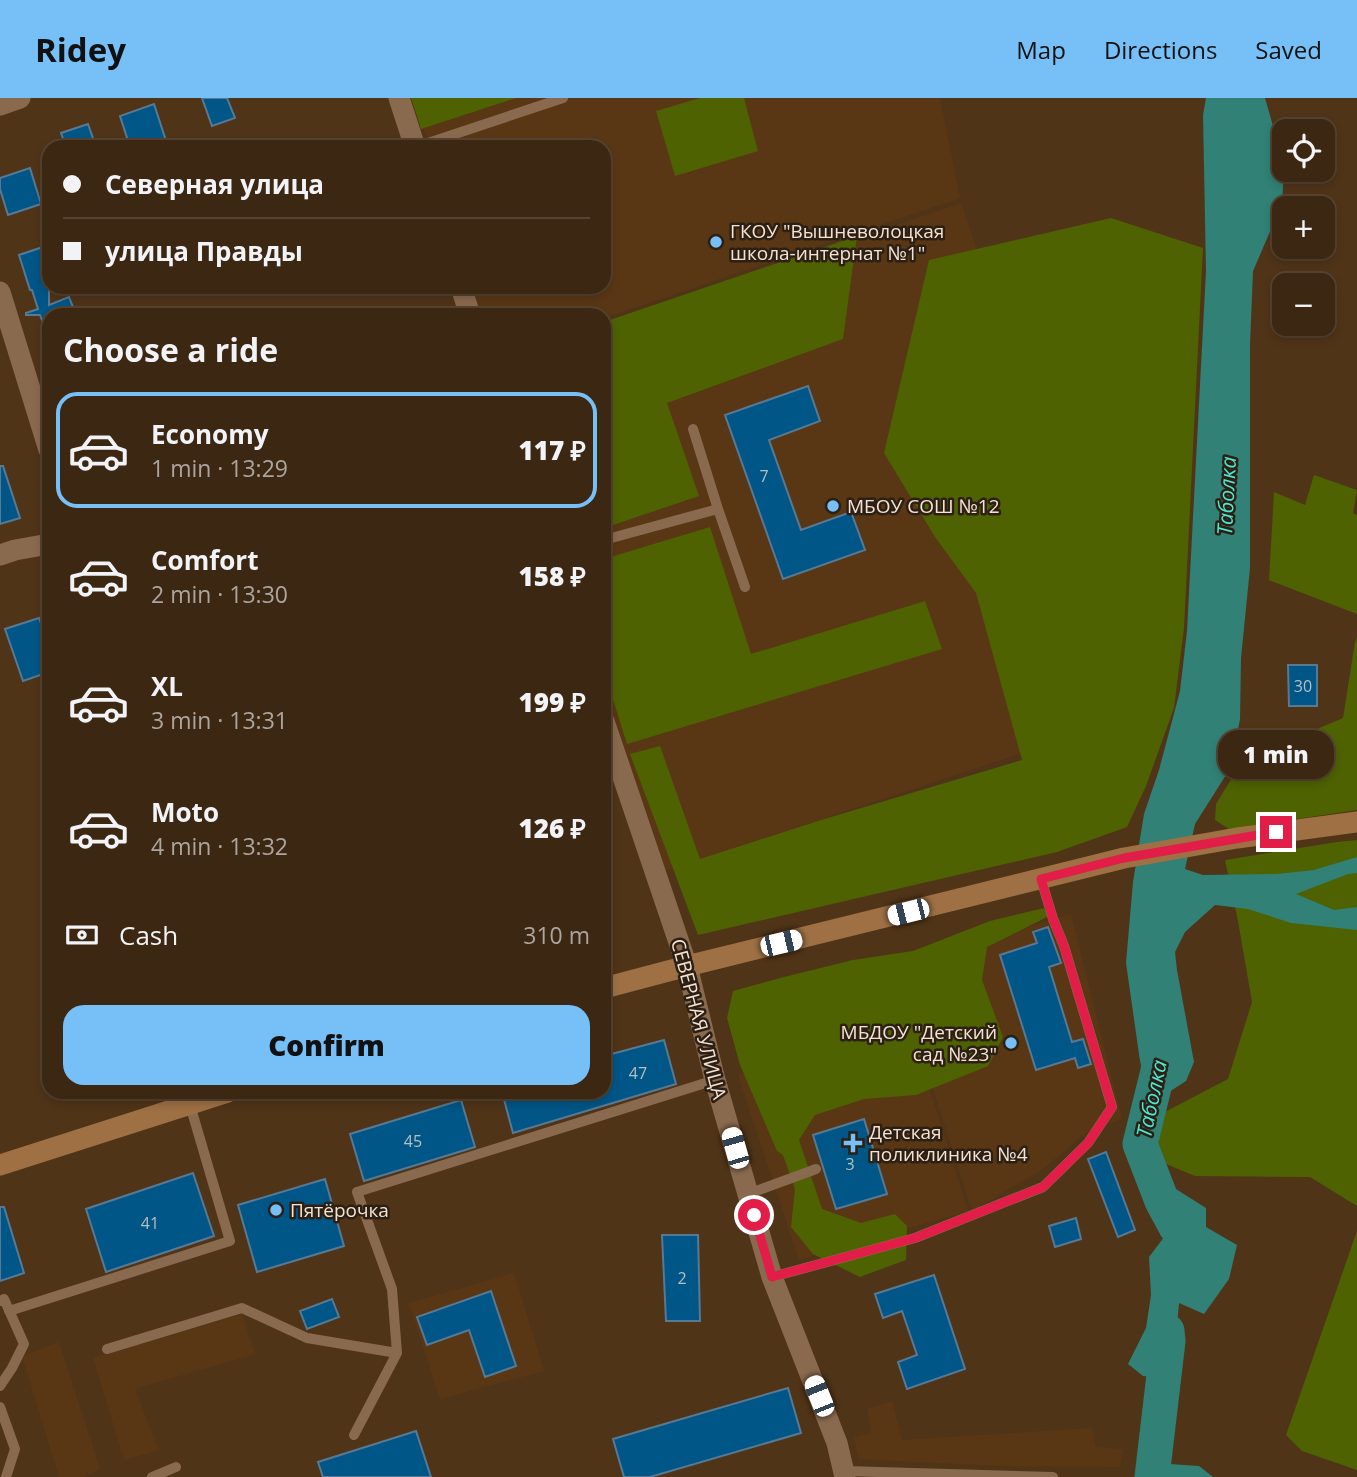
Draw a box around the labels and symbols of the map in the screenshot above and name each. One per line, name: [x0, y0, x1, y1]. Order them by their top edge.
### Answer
place label: ГКОУ "Вышневолоцкая школа-интернат №1": [730, 218, 944, 266]
marker: ГКОУ "Вышневолоцкая школа-интернат №1": [708, 234, 724, 250]
water label: Таболка: [1210, 456, 1242, 536]
house number: 7: [759, 465, 769, 487]
place label: МБОУ СОШ №12: [847, 493, 1000, 519]
marker: МБОУ СОШ №12: [825, 498, 841, 514]
house number: 30: [1294, 675, 1312, 697]
callout: 1 min: [1218, 730, 1334, 780]
route end: [1260, 816, 1292, 848]
car: [886, 897, 931, 927]
car: [759, 928, 804, 958]
street label: СЕВЕРНАЯ УЛИЦА: [665, 936, 733, 1102]
place label: МБДОУ "Детский сад №23": [841, 1019, 997, 1067]
marker: МБДОУ "Детский сад №23": [1003, 1035, 1019, 1051]
water label: Таболка: [1129, 1057, 1173, 1140]
house number: 47: [629, 1062, 647, 1084]
place label: Детская поликлиника №4: [869, 1119, 1028, 1167]
car: [720, 1125, 751, 1171]
house number: 45: [404, 1130, 422, 1152]
marker: Детская поликлиника №4: [843, 1133, 863, 1153]
house number: 3: [845, 1153, 855, 1175]
place label: Пятёрочка: [290, 1197, 389, 1223]
route start: [738, 1199, 770, 1231]
marker: Пятёрочка: [268, 1202, 284, 1218]
house number: 41: [141, 1212, 159, 1234]
house number: 2: [677, 1267, 687, 1289]
car: [802, 1373, 837, 1419]

